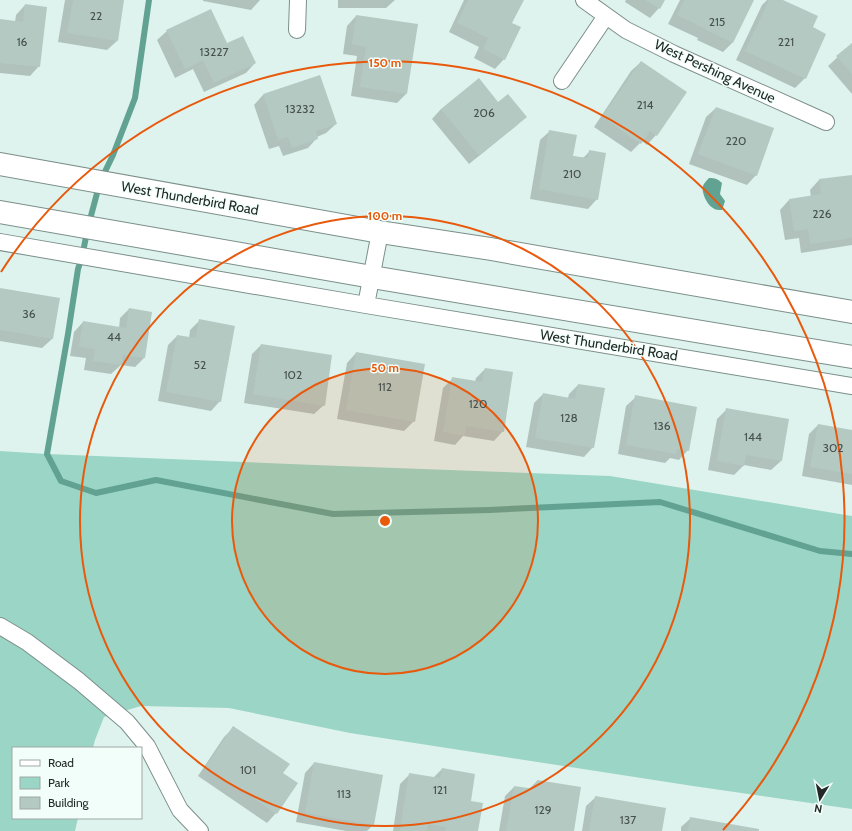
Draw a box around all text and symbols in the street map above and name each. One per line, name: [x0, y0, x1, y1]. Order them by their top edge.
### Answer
house number: 22: [90, 8, 102, 23]
house number: 215: [709, 14, 725, 29]
house number: 16: [17, 34, 28, 49]
house number: 221: [778, 34, 794, 49]
street label: West Pershing Avenue: [652, 35, 778, 107]
house number: 13227: [199, 44, 229, 59]
text: 150 m: [369, 55, 401, 70]
house number: 214: [636, 97, 654, 112]
house number: 13232: [285, 101, 315, 116]
house number: 206: [473, 105, 495, 120]
house number: 220: [726, 133, 746, 148]
house number: 210: [563, 166, 581, 181]
street label: West Thunderbird Road: [120, 177, 260, 219]
house number: 226: [812, 206, 832, 221]
text: 100 m: [368, 208, 402, 223]
house number: 36: [22, 306, 36, 321]
street label: West Thunderbird Road: [539, 325, 679, 365]
house number: 44: [107, 329, 121, 344]
house number: 52: [194, 357, 206, 372]
text: 50 m: [371, 360, 399, 375]
house number: 102: [284, 367, 302, 382]
house number: 112: [378, 379, 392, 394]
house number: 120: [469, 396, 487, 411]
house number: 128: [560, 410, 578, 425]
house number: 136: [653, 418, 671, 433]
house number: 144: [744, 429, 762, 444]
house number: 302: [822, 440, 844, 455]
centre of rings: [378, 514, 392, 528]
legend: [12, 747, 142, 819]
text: Road: [48, 755, 74, 770]
house number: 101: [240, 762, 256, 777]
text: Park: [48, 775, 70, 790]
north arrow: [800, 779, 840, 819]
house number: 121: [433, 782, 447, 797]
house number: 113: [337, 786, 351, 801]
text: Building: [48, 795, 90, 810]
text: N: [813, 801, 823, 816]
house number: 129: [534, 802, 552, 817]
house number: 137: [620, 812, 636, 827]

